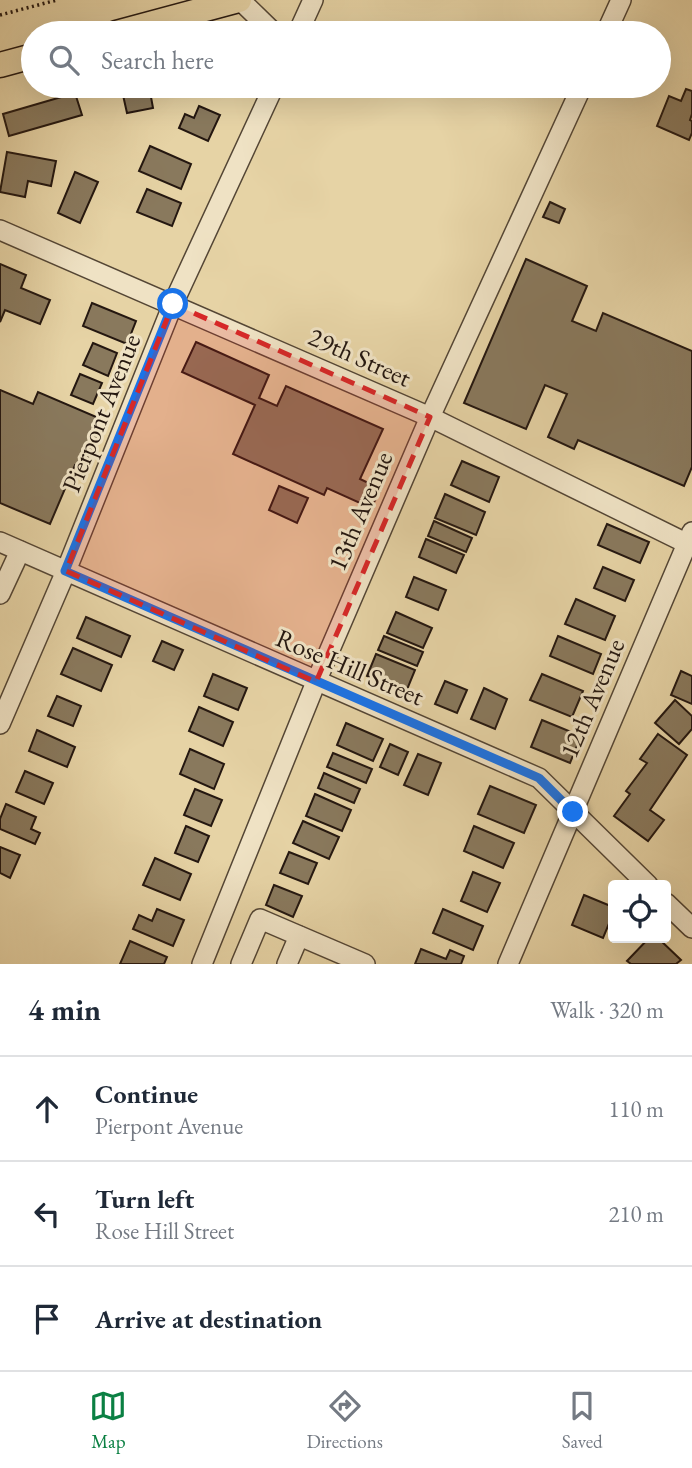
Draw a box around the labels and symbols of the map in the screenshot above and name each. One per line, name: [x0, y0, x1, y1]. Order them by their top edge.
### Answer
route start: [157, 288, 188, 319]
street label: 29th Street: [303, 319, 417, 395]
street label: Pierpont Avenue: [54, 329, 148, 497]
street label: 13th Avenue: [320, 446, 400, 576]
street label: Rose Hill Street: [271, 621, 429, 713]
street label: 12th Avenue: [552, 633, 632, 763]
route end: [557, 796, 588, 827]

